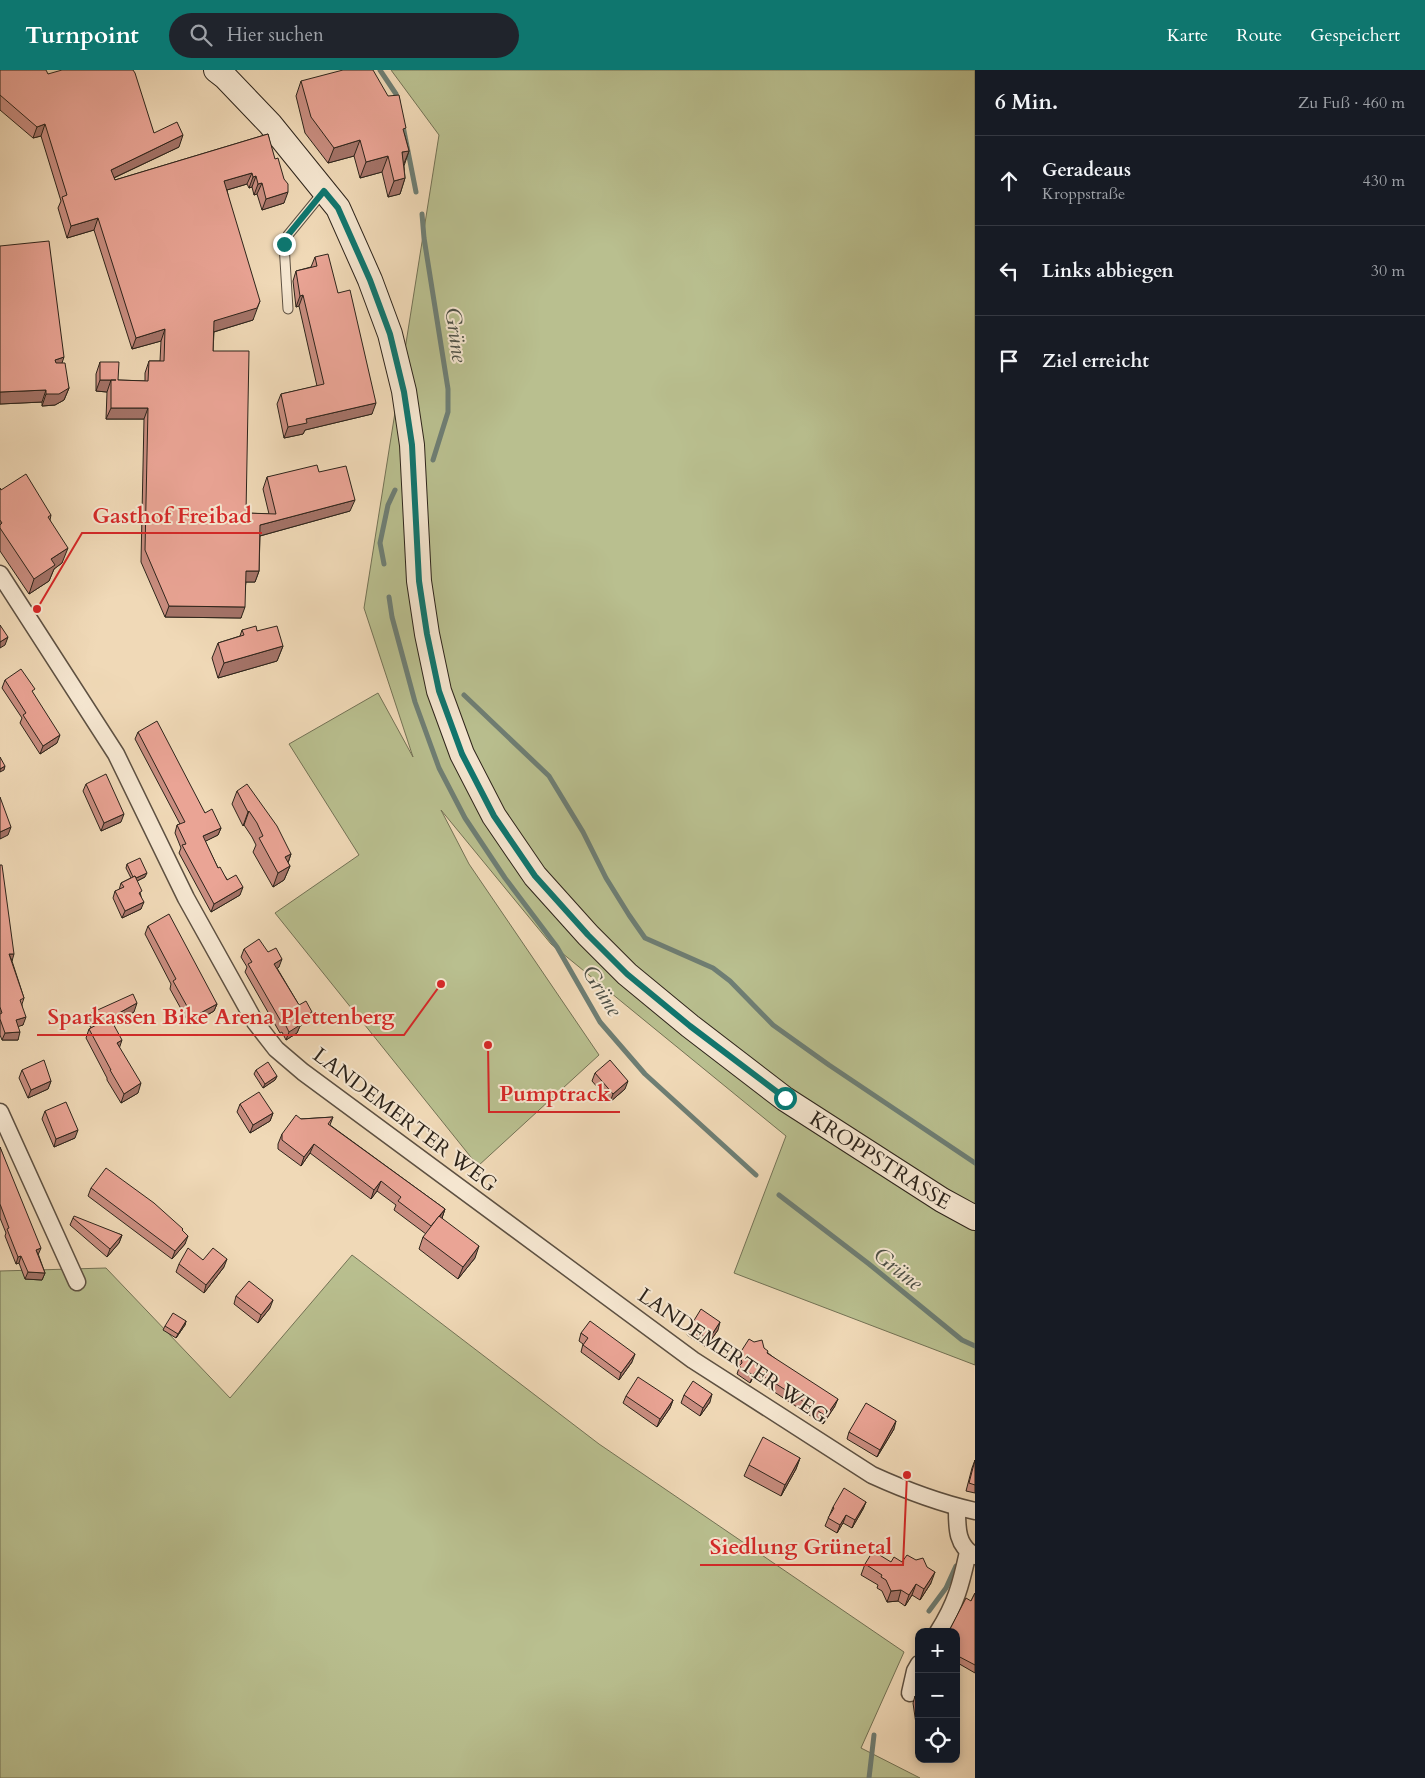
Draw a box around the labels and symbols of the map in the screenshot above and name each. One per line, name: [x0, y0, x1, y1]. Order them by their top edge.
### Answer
route end: [273, 233, 296, 256]
water label: Grüne: [437, 306, 475, 365]
callout: Gasthof Freibad: [82, 496, 262, 533]
text: Gasthof Freibad: [92, 501, 252, 531]
water label: Grüne: [575, 960, 630, 1023]
callout: Sparkassen Bike Arena Plettenberg: [37, 998, 404, 1035]
text: Sparkassen Bike Arena Plettenberg: [48, 1002, 395, 1032]
street label: LANDEMERTER WEG: [307, 1041, 504, 1199]
callout: Pumptrack: [489, 1075, 620, 1112]
text: Pumptrack: [499, 1079, 611, 1109]
route start: [774, 1087, 797, 1110]
street label: KROPPSTRASSE: [804, 1104, 956, 1217]
water label: Grüne: [867, 1240, 929, 1298]
street label: LANDEMERTER WEG: [632, 1281, 834, 1431]
callout: Siedlung Grünetal: [700, 1528, 903, 1565]
text: Siedlung Grünetal: [710, 1532, 893, 1562]

